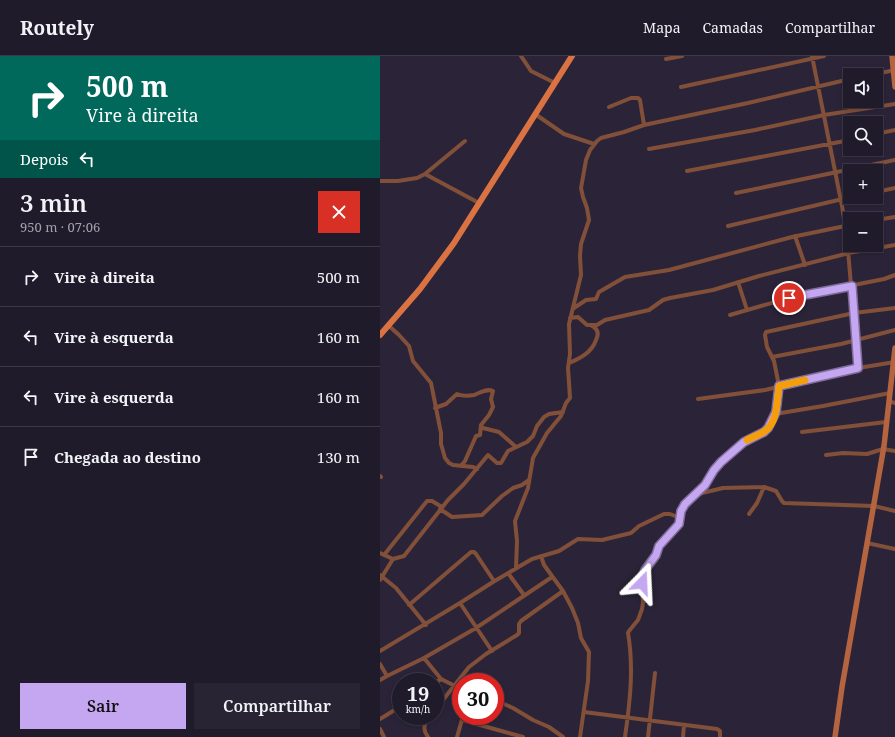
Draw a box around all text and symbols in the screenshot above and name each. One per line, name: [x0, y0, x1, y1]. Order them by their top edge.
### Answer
text: Routely: [20, 15, 94, 41]
text: Mapa: [643, 18, 681, 37]
text: Camadas: [703, 18, 763, 37]
text: Compartilhar: [785, 18, 875, 37]
text: 500 m: [86, 67, 168, 105]
map controls: [843, 68, 883, 252]
button: sound: [843, 68, 883, 108]
icon: right: [20, 72, 72, 124]
text: Vire à direita: [86, 103, 199, 127]
button: search: [843, 116, 883, 156]
icon: left: [76, 148, 98, 170]
text: Depois: [20, 149, 68, 169]
button: +: [843, 164, 883, 204]
text: 3 min: [20, 186, 87, 219]
button: close: [318, 191, 360, 233]
button: −: [843, 212, 883, 252]
text: 950 m · 07:06: [20, 218, 100, 236]
icon: right: [20, 266, 42, 288]
text: Vire à direita: [54, 267, 155, 287]
text: 500 m: [317, 267, 360, 287]
pin: [772, 281, 806, 315]
icon: arrive: [778, 287, 800, 309]
icon: left: [20, 326, 42, 348]
text: Vire à esquerda: [54, 327, 174, 347]
text: 160 m: [317, 327, 360, 347]
icon: left: [20, 386, 42, 408]
text: Vire à esquerda: [54, 387, 174, 407]
text: 160 m: [317, 387, 360, 407]
icon: arrive: [20, 446, 42, 468]
text: Chegada ao destino: [54, 447, 201, 467]
text: 130 m: [317, 447, 360, 467]
position arrow: [621, 562, 663, 604]
speed limit sign: 30: [452, 673, 504, 725]
text: 19: [407, 680, 429, 707]
button: Sair: [20, 683, 186, 729]
button: Compartilhar: [194, 683, 360, 729]
text: km/h: [406, 702, 430, 716]

